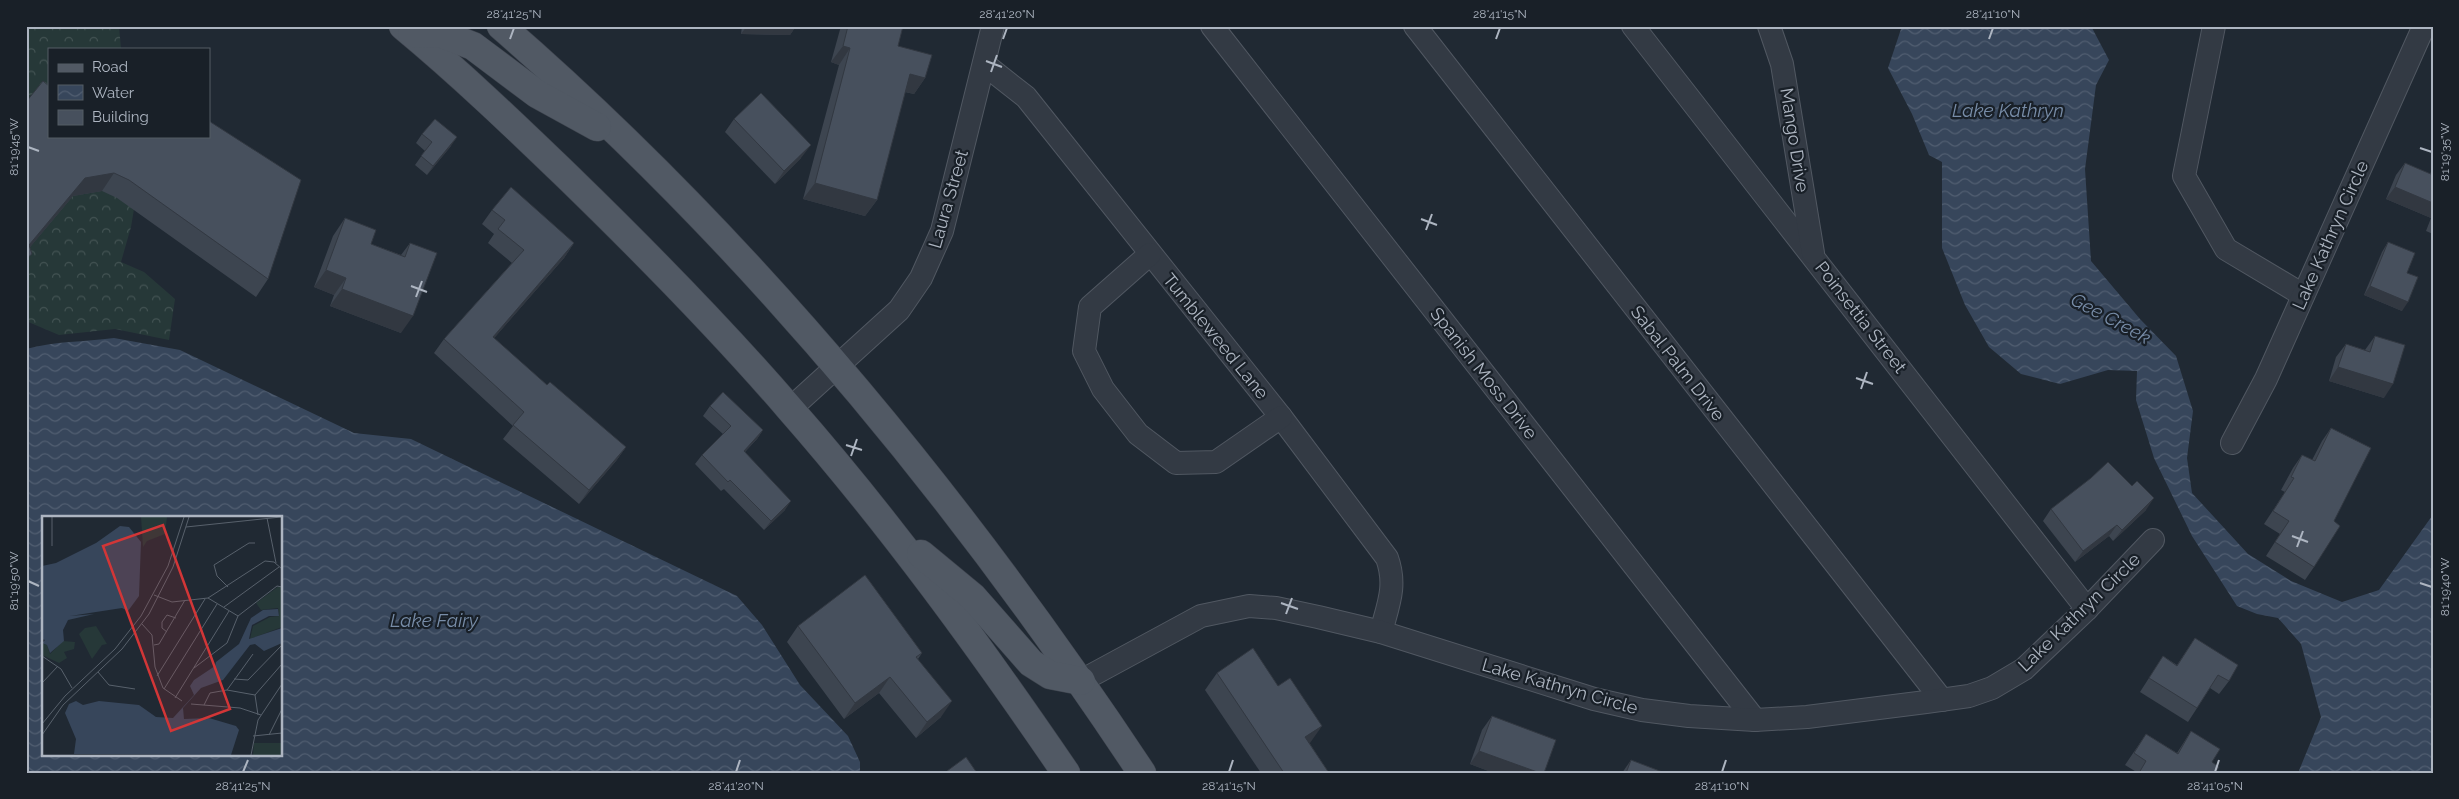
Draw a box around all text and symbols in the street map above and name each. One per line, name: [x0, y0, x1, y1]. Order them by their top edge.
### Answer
text: 28°41'25"N: [487, 7, 541, 21]
text: 28°41'20"N: [979, 7, 1035, 21]
text: 28°41'15"N: [1473, 7, 1527, 21]
text: 28°41'10"N: [1966, 7, 2020, 21]
legend: [48, 48, 210, 138]
text: Road: [92, 58, 128, 76]
text: Water: [92, 84, 135, 102]
street label: Mango Drive: [1776, 86, 1814, 194]
water label: Lake Kathryn: [1952, 99, 2064, 121]
text: Building: [92, 108, 149, 126]
text: 81°19'45"W: [7, 118, 21, 176]
text: 81°19'35"W: [2438, 122, 2452, 181]
street label: Laura Street: [924, 147, 972, 251]
street label: Lake Kathryn Circle: [2288, 157, 2373, 313]
street label: Poinsettia Street: [1811, 257, 1911, 377]
street label: Tumbleweed Lane: [1159, 269, 1273, 403]
water label: Gee Creek: [2067, 288, 2155, 348]
street label: Sabal Palm Drive: [1626, 301, 1730, 425]
street label: Spanish Moss Drive: [1426, 303, 1542, 443]
inset map: [42, 516, 282, 756]
street label: Lake Kathryn Circle: [2014, 548, 2145, 676]
text: 81°19'50"W: [7, 551, 21, 611]
text: 81°19'40"W: [2438, 557, 2452, 616]
water label: Lake Fairy: [390, 609, 479, 631]
street label: Lake Kathryn Circle: [1480, 654, 1641, 718]
text: 28°41'25"N: [216, 779, 270, 793]
text: 28°41'20"N: [708, 779, 764, 793]
text: 28°41'15"N: [1202, 779, 1256, 793]
text: 28°41'10"N: [1695, 779, 1749, 793]
text: 28°41'05"N: [2187, 779, 2243, 793]

